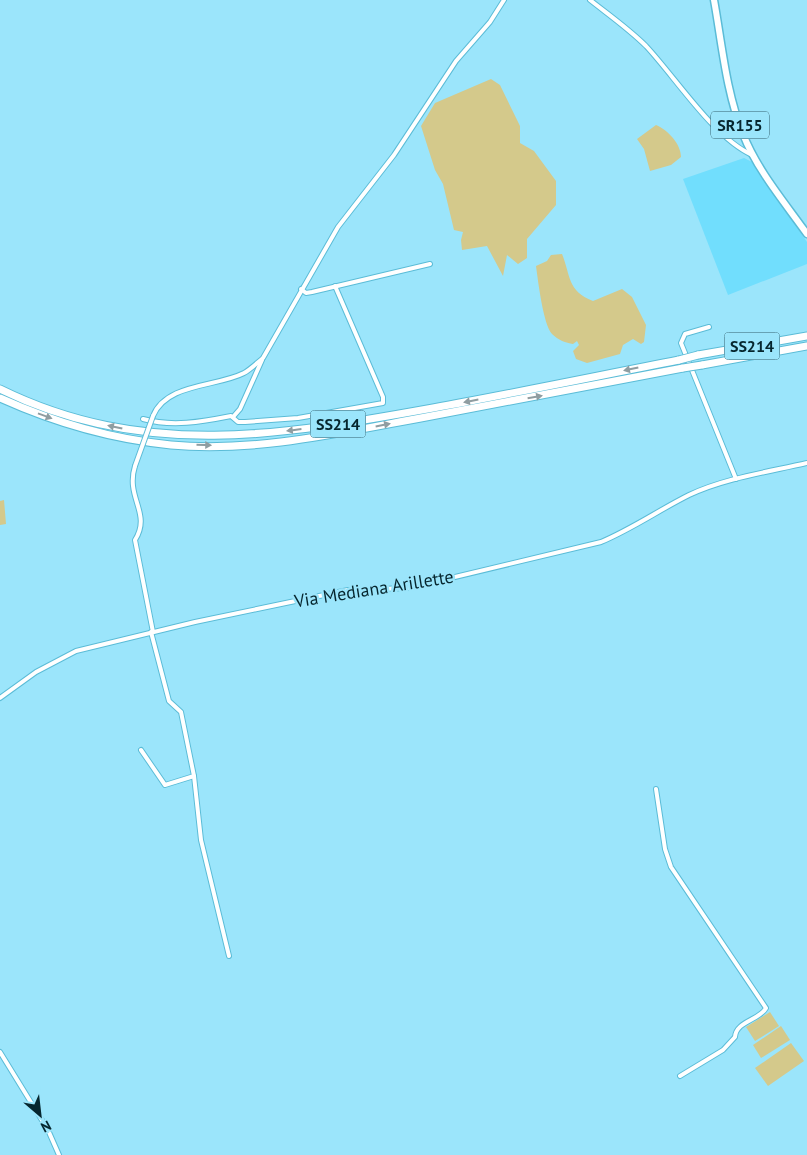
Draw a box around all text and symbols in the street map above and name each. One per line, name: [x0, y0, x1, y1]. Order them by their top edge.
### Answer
road number: SR155: [711, 112, 769, 138]
road number: SS214: [724, 332, 780, 360]
one-way arrow: [622, 366, 638, 374]
one-way arrow: [527, 393, 543, 401]
one-way arrow: [463, 397, 479, 405]
road number: SS214: [310, 410, 366, 438]
one-way arrow: [38, 412, 53, 420]
one-way arrow: [375, 420, 391, 428]
one-way arrow: [107, 423, 123, 431]
one-way arrow: [286, 426, 302, 434]
one-way arrow: [196, 442, 212, 450]
street label: Via Mediana Arillette: [292, 565, 455, 613]
north arrow: [15, 1090, 65, 1140]
text: N: [38, 1116, 54, 1137]

